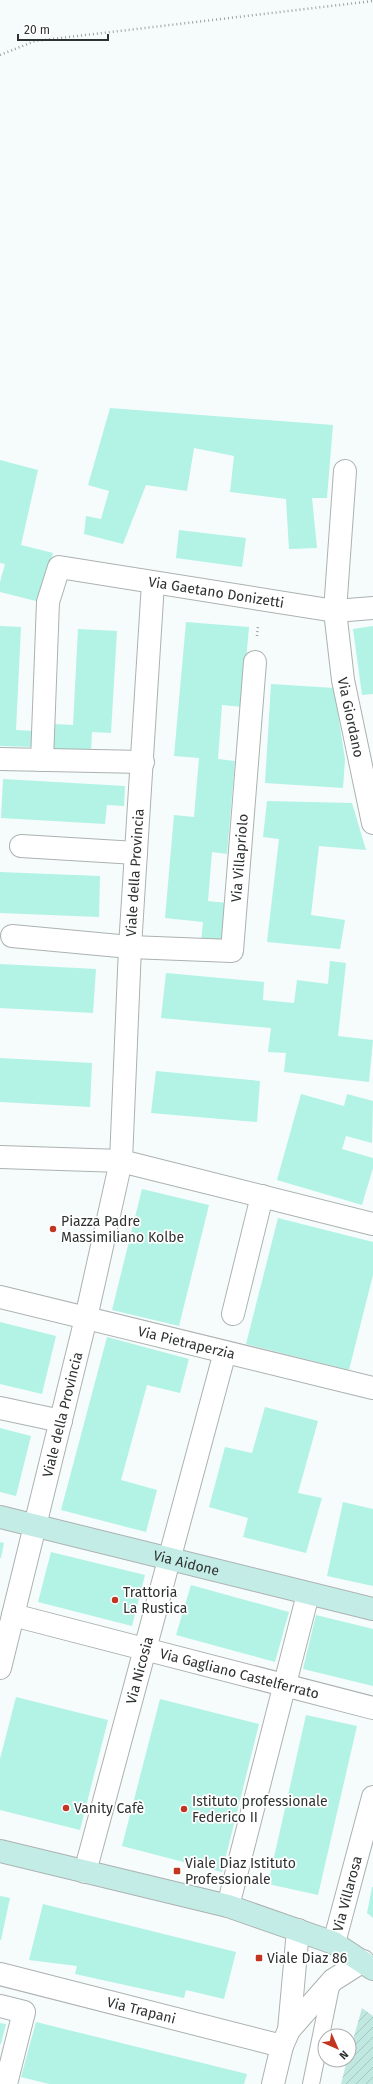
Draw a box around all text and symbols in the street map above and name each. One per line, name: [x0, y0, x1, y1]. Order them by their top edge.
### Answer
scale bar: [18, 16, 108, 42]
text: 20 m: [24, 23, 50, 37]
street label: Via Gaetano Donizetti: [147, 573, 285, 611]
street label: Via Giordano: [334, 676, 368, 759]
street label: Viale della Provincia: [122, 808, 147, 937]
street label: Via Villapriolo: [227, 813, 251, 903]
place label: Piazza Padre Massimiliano Kolbe: [61, 1213, 184, 1246]
marker: Piazza Padre Massimiliano Kolbe: [48, 1224, 58, 1234]
street label: Via Pietraperzia: [136, 1322, 237, 1363]
street label: Viale della Provincia: [39, 1350, 86, 1479]
street label: Via Aidone: [152, 1547, 221, 1579]
place label: Trattoria La Rustica: [123, 1584, 187, 1617]
marker: Trattoria La Rustica: [110, 1595, 120, 1605]
street label: Via Nicosia: [122, 1634, 157, 1706]
street label: Via Gagliano Castelferrato: [158, 1645, 321, 1702]
place label: Istituto professionale Federico II: [192, 1793, 328, 1826]
place label: Vanity Cafè: [74, 1800, 144, 1817]
marker: Vanity Cafè: [61, 1803, 71, 1813]
marker: Istituto professionale Federico II: [179, 1804, 189, 1814]
street label: Via Villarosa: [329, 1854, 365, 1934]
place label: Viale Diaz Istituto Professionale: [185, 1855, 296, 1888]
marker: Viale Diaz Istituto Professionale: [172, 1866, 182, 1876]
place label: Viale Diaz 86: [267, 1950, 347, 1967]
marker: Viale Diaz 86: [254, 1953, 264, 1963]
street label: Via Trapani: [105, 1993, 178, 2027]
north arrow: [317, 2028, 357, 2068]
text: N: [337, 2048, 351, 2062]

